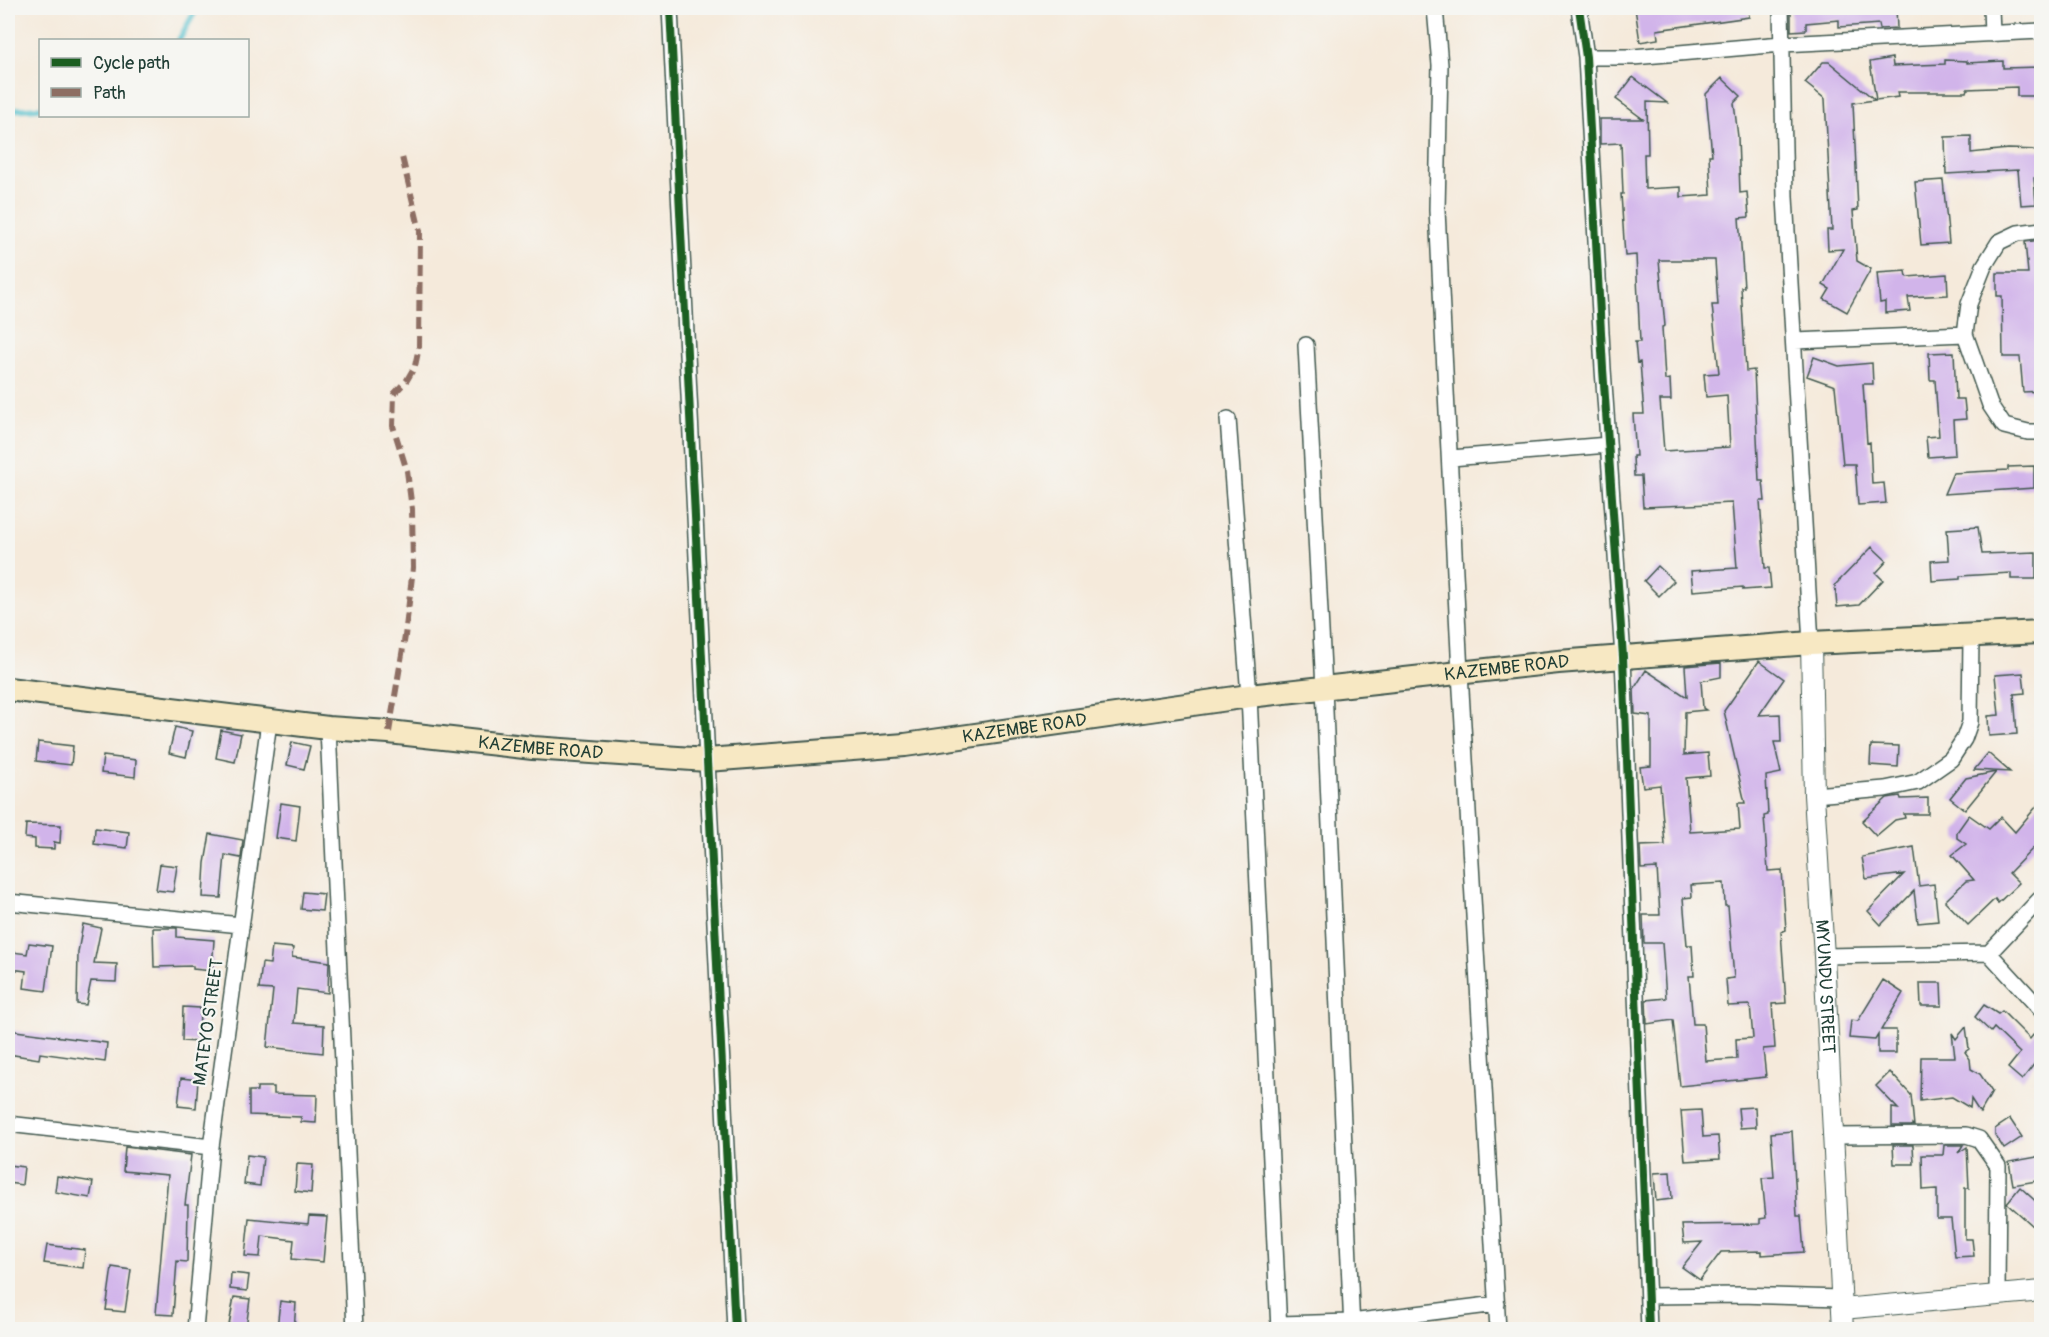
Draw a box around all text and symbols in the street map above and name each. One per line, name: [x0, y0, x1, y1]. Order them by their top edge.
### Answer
legend: [39, 39, 249, 117]
text: Cycle path: [93, 52, 170, 75]
text: Path: [93, 82, 126, 105]
street label: KAZEMBE ROAD: [1443, 650, 1570, 686]
street label: KAZEMBE ROAD: [961, 708, 1088, 749]
street label: KAZEMBE ROAD: [477, 731, 604, 765]
street label: MYUNDU STREET: [1810, 919, 1840, 1054]
street label: MATEYO STREET: [188, 957, 229, 1087]

